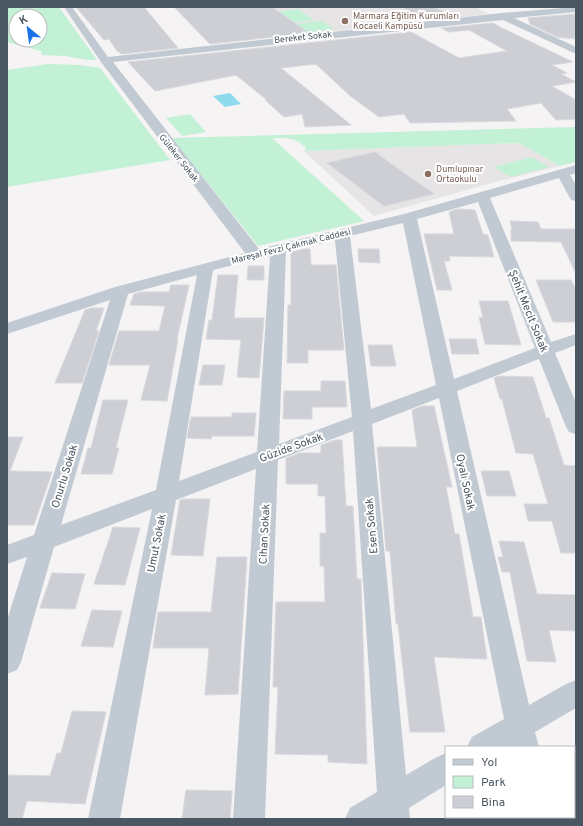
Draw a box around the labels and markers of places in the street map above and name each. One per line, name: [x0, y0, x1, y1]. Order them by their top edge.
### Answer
place label: Marmara Eğitim Kurumları Kocaeli Kampüsü: [353, 11, 459, 32]
marker: Marmara Eğitim Kurumları Kocaeli Kampüsü: [340, 16, 350, 26]
place label: Dumlupınar Ortaokulu: [436, 164, 484, 185]
marker: Dumlupınar Ortaokulu: [423, 169, 433, 179]

